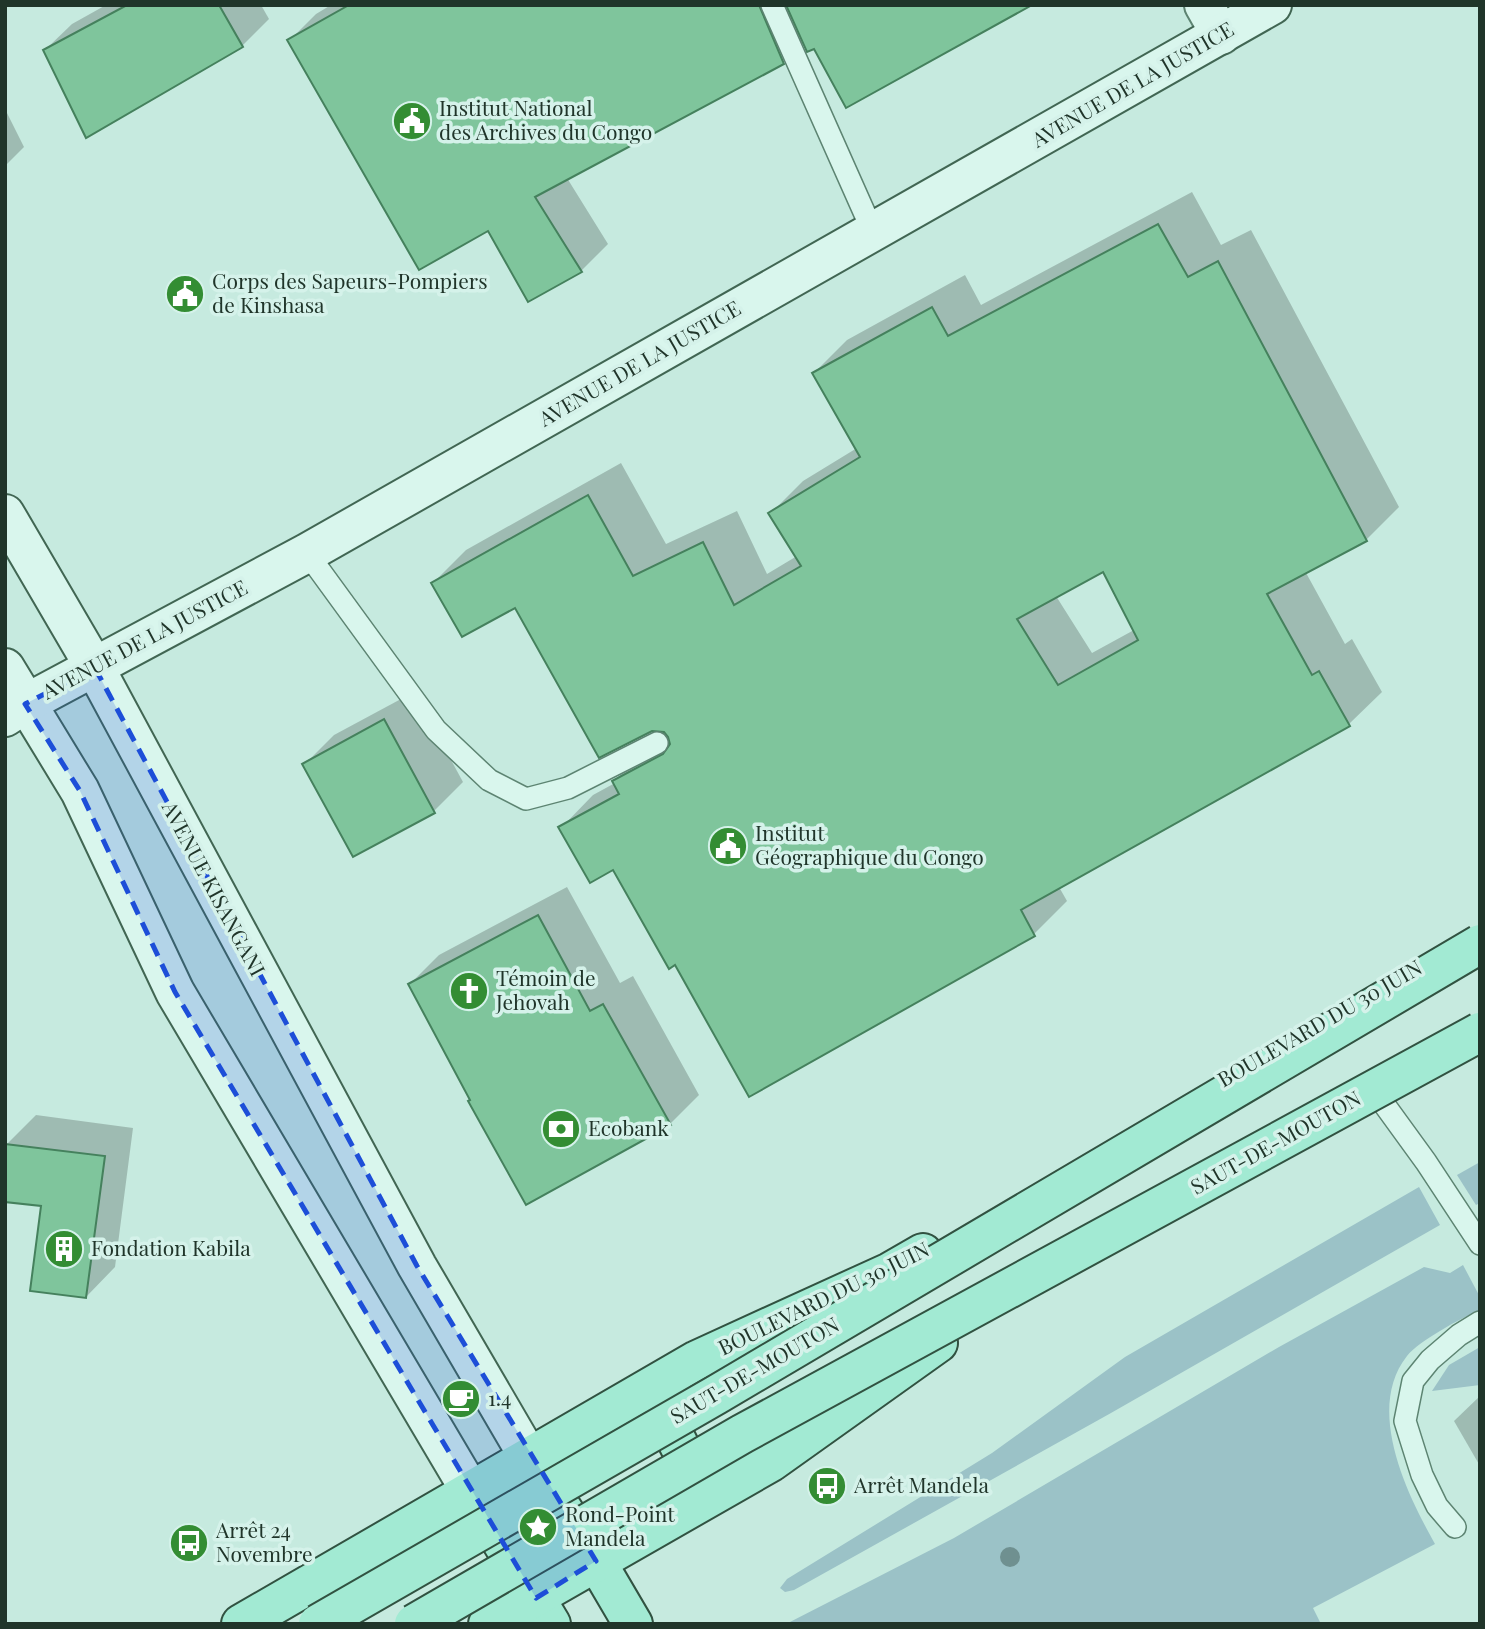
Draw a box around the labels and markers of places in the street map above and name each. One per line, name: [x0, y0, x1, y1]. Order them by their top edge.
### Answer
place label: Institut National des Archives du Congo: [439, 93, 652, 145]
public building icon: Institut National des Archives du Congo: [391, 100, 433, 142]
place label: Corps des Sapeurs-Pompiers de Kinshasa: [212, 266, 488, 318]
public building icon: Corps des Sapeurs-Pompiers de Kinshasa: [164, 273, 206, 315]
place label: Institut Géographique du Congo: [755, 818, 984, 870]
public building icon: Institut Géographique du Congo: [707, 825, 749, 867]
place label: Témoin de Jehovah: [495, 963, 596, 1015]
church icon: Témoin de Jehovah: [448, 970, 490, 1012]
bank icon: Ecobank: [540, 1108, 582, 1150]
place label: Ecobank: [588, 1113, 669, 1141]
building icon: Fondation Kabila: [43, 1228, 85, 1270]
place label: Fondation Kabila: [91, 1233, 251, 1261]
cafe icon: 1.4: [440, 1378, 482, 1420]
place label: 1.4: [488, 1383, 511, 1411]
bus stop icon: Arrêt Mandela: [806, 1465, 848, 1507]
place label: Arrêt Mandela: [853, 1470, 989, 1498]
place label: Rond-Point Mandela: [565, 1499, 675, 1551]
place icon: Rond-Point Mandela: [517, 1506, 559, 1548]
place label: Arrêt 24 Novembre: [215, 1515, 313, 1567]
bus stop icon: Arrêt 24 Novembre: [168, 1522, 210, 1564]

